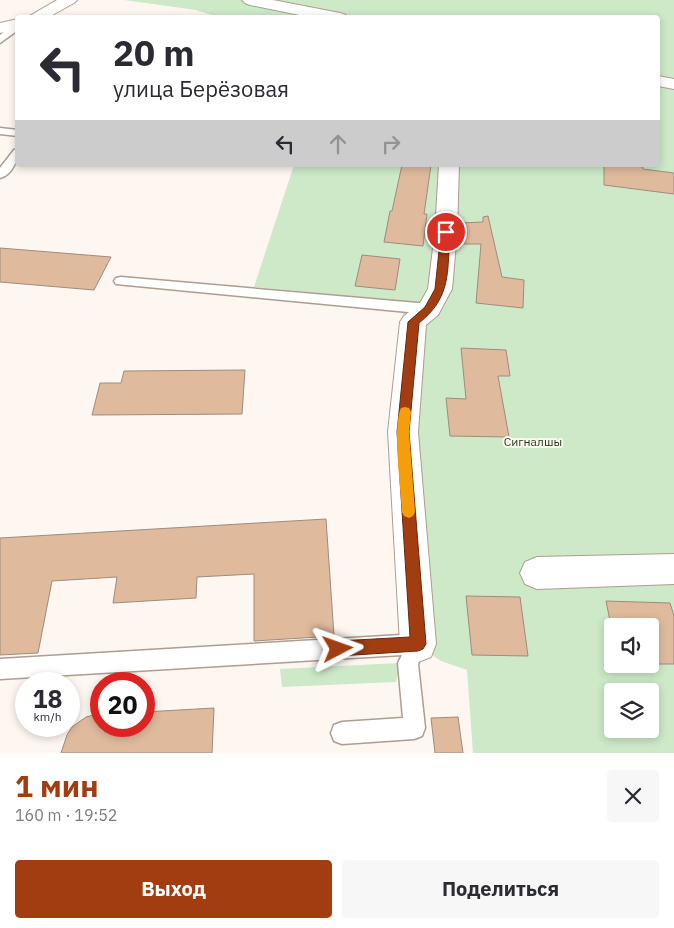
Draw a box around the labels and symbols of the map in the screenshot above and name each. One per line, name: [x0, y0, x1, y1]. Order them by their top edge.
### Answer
pin: [425, 211, 467, 253]
park label: Сигналшы: [504, 434, 562, 449]
position arrow: [311, 622, 363, 674]
speed limit sign: 20: [90, 672, 155, 737]

